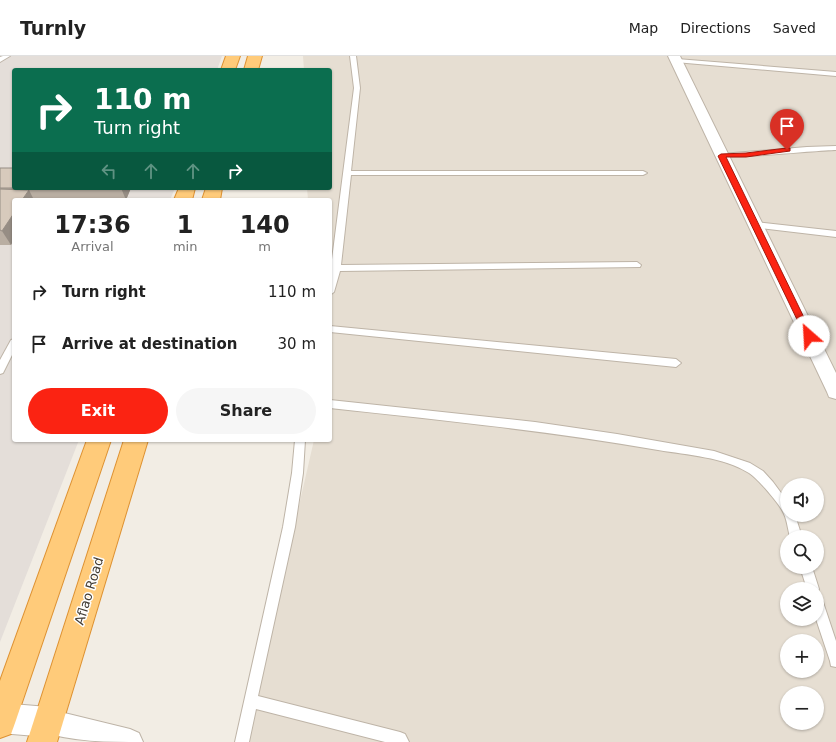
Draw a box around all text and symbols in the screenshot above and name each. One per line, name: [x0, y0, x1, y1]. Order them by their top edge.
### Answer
text: Turnly: [20, 17, 86, 39]
text: Map: [629, 20, 658, 36]
text: Directions: [680, 20, 751, 36]
text: Saved: [773, 20, 816, 36]
text: 110 m: [94, 83, 191, 116]
icon: right: [28, 84, 80, 136]
pin: [770, 109, 804, 150]
icon: arrive: [776, 115, 798, 137]
text: Turn right: [94, 117, 180, 138]
icon: left: [98, 160, 120, 182]
icon: ahead: [140, 160, 162, 182]
icon: ahead: [182, 160, 204, 182]
icon: right: [224, 160, 246, 182]
text: 17:36: [54, 211, 131, 239]
text: 1: [177, 211, 193, 239]
text: 140: [240, 211, 290, 239]
text: Arrival: [71, 239, 114, 254]
text: min: [173, 239, 197, 254]
text: m: [258, 239, 271, 254]
icon: right: [28, 281, 50, 303]
text: Turn right: [62, 283, 146, 301]
text: 110 m: [268, 283, 316, 301]
position arrow: [788, 315, 830, 357]
icon: arrive: [28, 333, 50, 355]
text: Arrive at destination: [62, 335, 237, 353]
text: 30 m: [278, 335, 316, 353]
button: Exit: [28, 388, 168, 434]
button: Share: [176, 388, 316, 434]
map controls: [780, 478, 824, 730]
button: sound: [780, 478, 824, 522]
button: search: [780, 530, 824, 574]
street label: Aflao Road: [72, 555, 106, 627]
button: layers: [780, 582, 824, 626]
button: +: [780, 634, 824, 678]
button: −: [780, 686, 824, 730]

